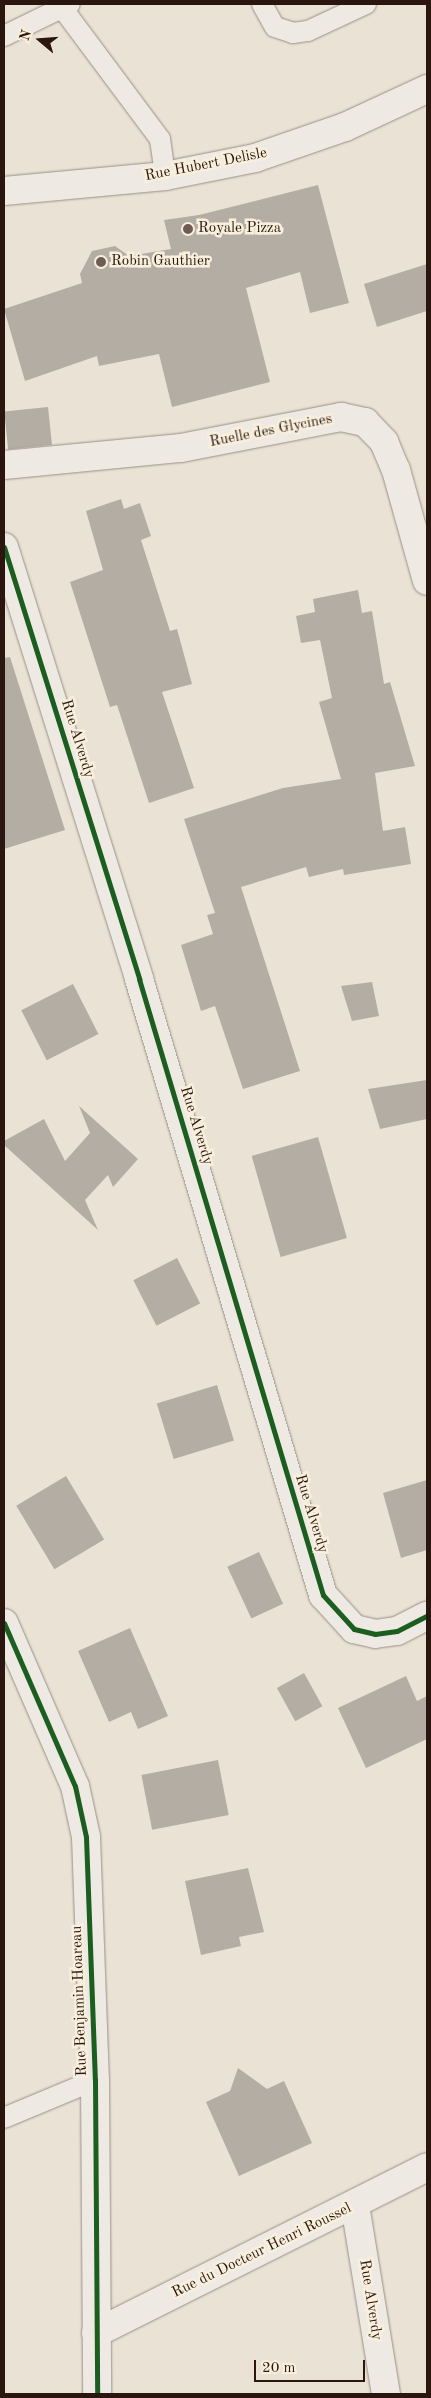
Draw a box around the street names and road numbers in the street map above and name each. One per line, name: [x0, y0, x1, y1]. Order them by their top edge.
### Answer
street label: Rue Hubert Delisle: [143, 144, 269, 186]
street label: Ruelle des Glycines: [208, 410, 334, 452]
street label: Rue Alverdy: [56, 697, 98, 781]
street label: Rue Alverdy: [175, 1084, 217, 1168]
street label: Rue Alverdy: [290, 1472, 332, 1556]
street label: Rue Benjamin Hoareau: [68, 1925, 92, 2077]
street label: Rue du Docteur Henri Roussel: [169, 2200, 355, 2302]
street label: Rue Alverdy: [355, 2258, 385, 2342]

